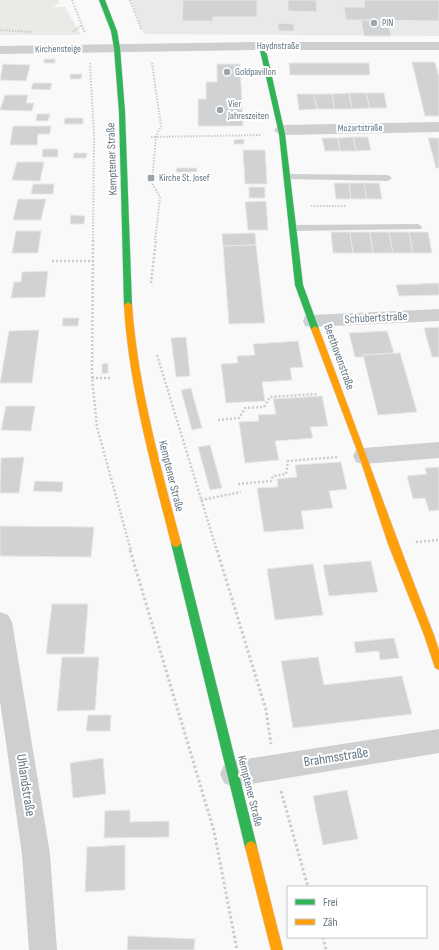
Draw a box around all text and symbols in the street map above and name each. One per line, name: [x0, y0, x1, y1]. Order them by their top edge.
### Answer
place label: PIN: [382, 17, 393, 29]
marker: PIN: [369, 18, 379, 28]
street label: Haydnstraße: [257, 40, 299, 52]
street label: Kirchensteige: [35, 43, 81, 55]
place label: Goldpavillon: [235, 66, 276, 78]
marker: Goldpavillon: [222, 67, 232, 77]
place label: Vier Jahreszeiten: [227, 98, 269, 122]
marker: Vier Jahreszeiten: [215, 105, 225, 115]
street label: Kemptener Straße: [103, 122, 121, 196]
street label: Mozartstraße: [337, 122, 383, 134]
place label: Kirche St. Josef: [159, 172, 210, 184]
marker: Kirche St. Josef: [146, 173, 156, 183]
street label: Schubertstraße: [344, 309, 408, 327]
street label: Beethovenstraße: [320, 322, 358, 392]
street label: Kemptener Straße: [155, 439, 187, 513]
street label: Brahmsstraße: [302, 743, 370, 771]
street label: Uhlandstraße: [13, 753, 39, 817]
street label: Kemptener Straße: [234, 754, 266, 828]
legend: [287, 886, 427, 938]
text: Frei: [323, 895, 338, 910]
text: Zäh: [323, 915, 338, 930]

